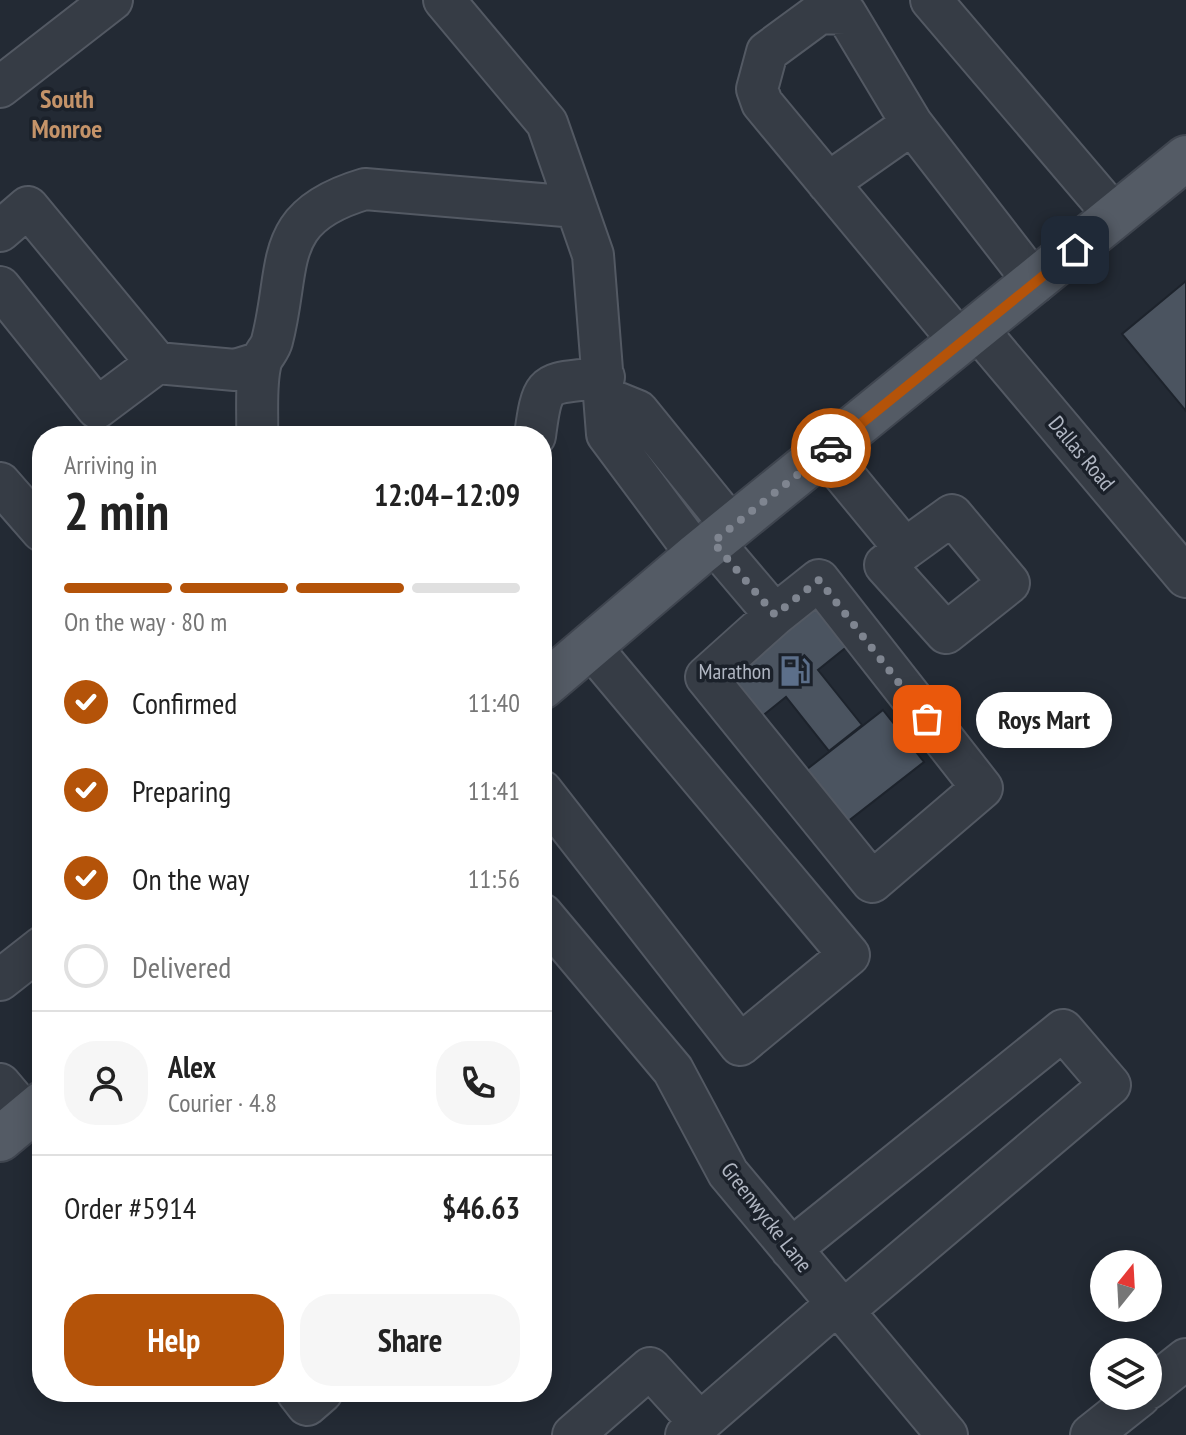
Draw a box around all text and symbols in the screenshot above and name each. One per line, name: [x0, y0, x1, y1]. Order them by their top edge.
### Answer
district label: South Monroe: [32, 82, 102, 145]
pin: [1041, 216, 1109, 284]
icon: home: [1053, 228, 1097, 272]
courier: [791, 408, 871, 488]
street label: Dallas Road: [1043, 410, 1121, 496]
icon: car: [809, 426, 853, 470]
text: Arriving in: [64, 448, 157, 481]
text: 12:04–12:09: [374, 475, 520, 514]
text: 2 min: [64, 477, 169, 544]
text: On the way · 80 m: [64, 605, 227, 638]
fuel station icon: Marathon: [778, 654, 812, 688]
place label: Marathon: [698, 657, 771, 685]
icon: check: [64, 680, 108, 724]
text: Confirmed: [132, 683, 237, 722]
pin: [893, 685, 961, 753]
text: 11:40: [468, 686, 520, 719]
callout: Roys Mart: [975, 691, 1111, 747]
icon: bag: [905, 697, 949, 741]
text: Roys Mart: [998, 703, 1090, 736]
icon: check: [64, 768, 108, 812]
text: Preparing: [132, 771, 231, 810]
text: 11:41: [468, 774, 520, 807]
icon: check: [64, 856, 108, 900]
text: On the way: [132, 859, 249, 898]
text: 11:56: [468, 862, 520, 895]
text: Delivered: [132, 947, 231, 986]
button: person: [64, 1041, 148, 1125]
button: phone: [436, 1041, 520, 1125]
text: Alex: [168, 1047, 216, 1086]
text: Courier · 4.8: [168, 1086, 277, 1119]
street label: Greenwycke Lane: [715, 1156, 819, 1278]
text: Order #5914: [64, 1188, 196, 1227]
text: $46.63: [442, 1188, 520, 1227]
north arrow: [1090, 1250, 1162, 1322]
map controls: [1090, 1250, 1162, 1410]
button: Help: [64, 1294, 284, 1386]
button: Share: [300, 1294, 520, 1386]
button: layers: [1090, 1338, 1162, 1410]

